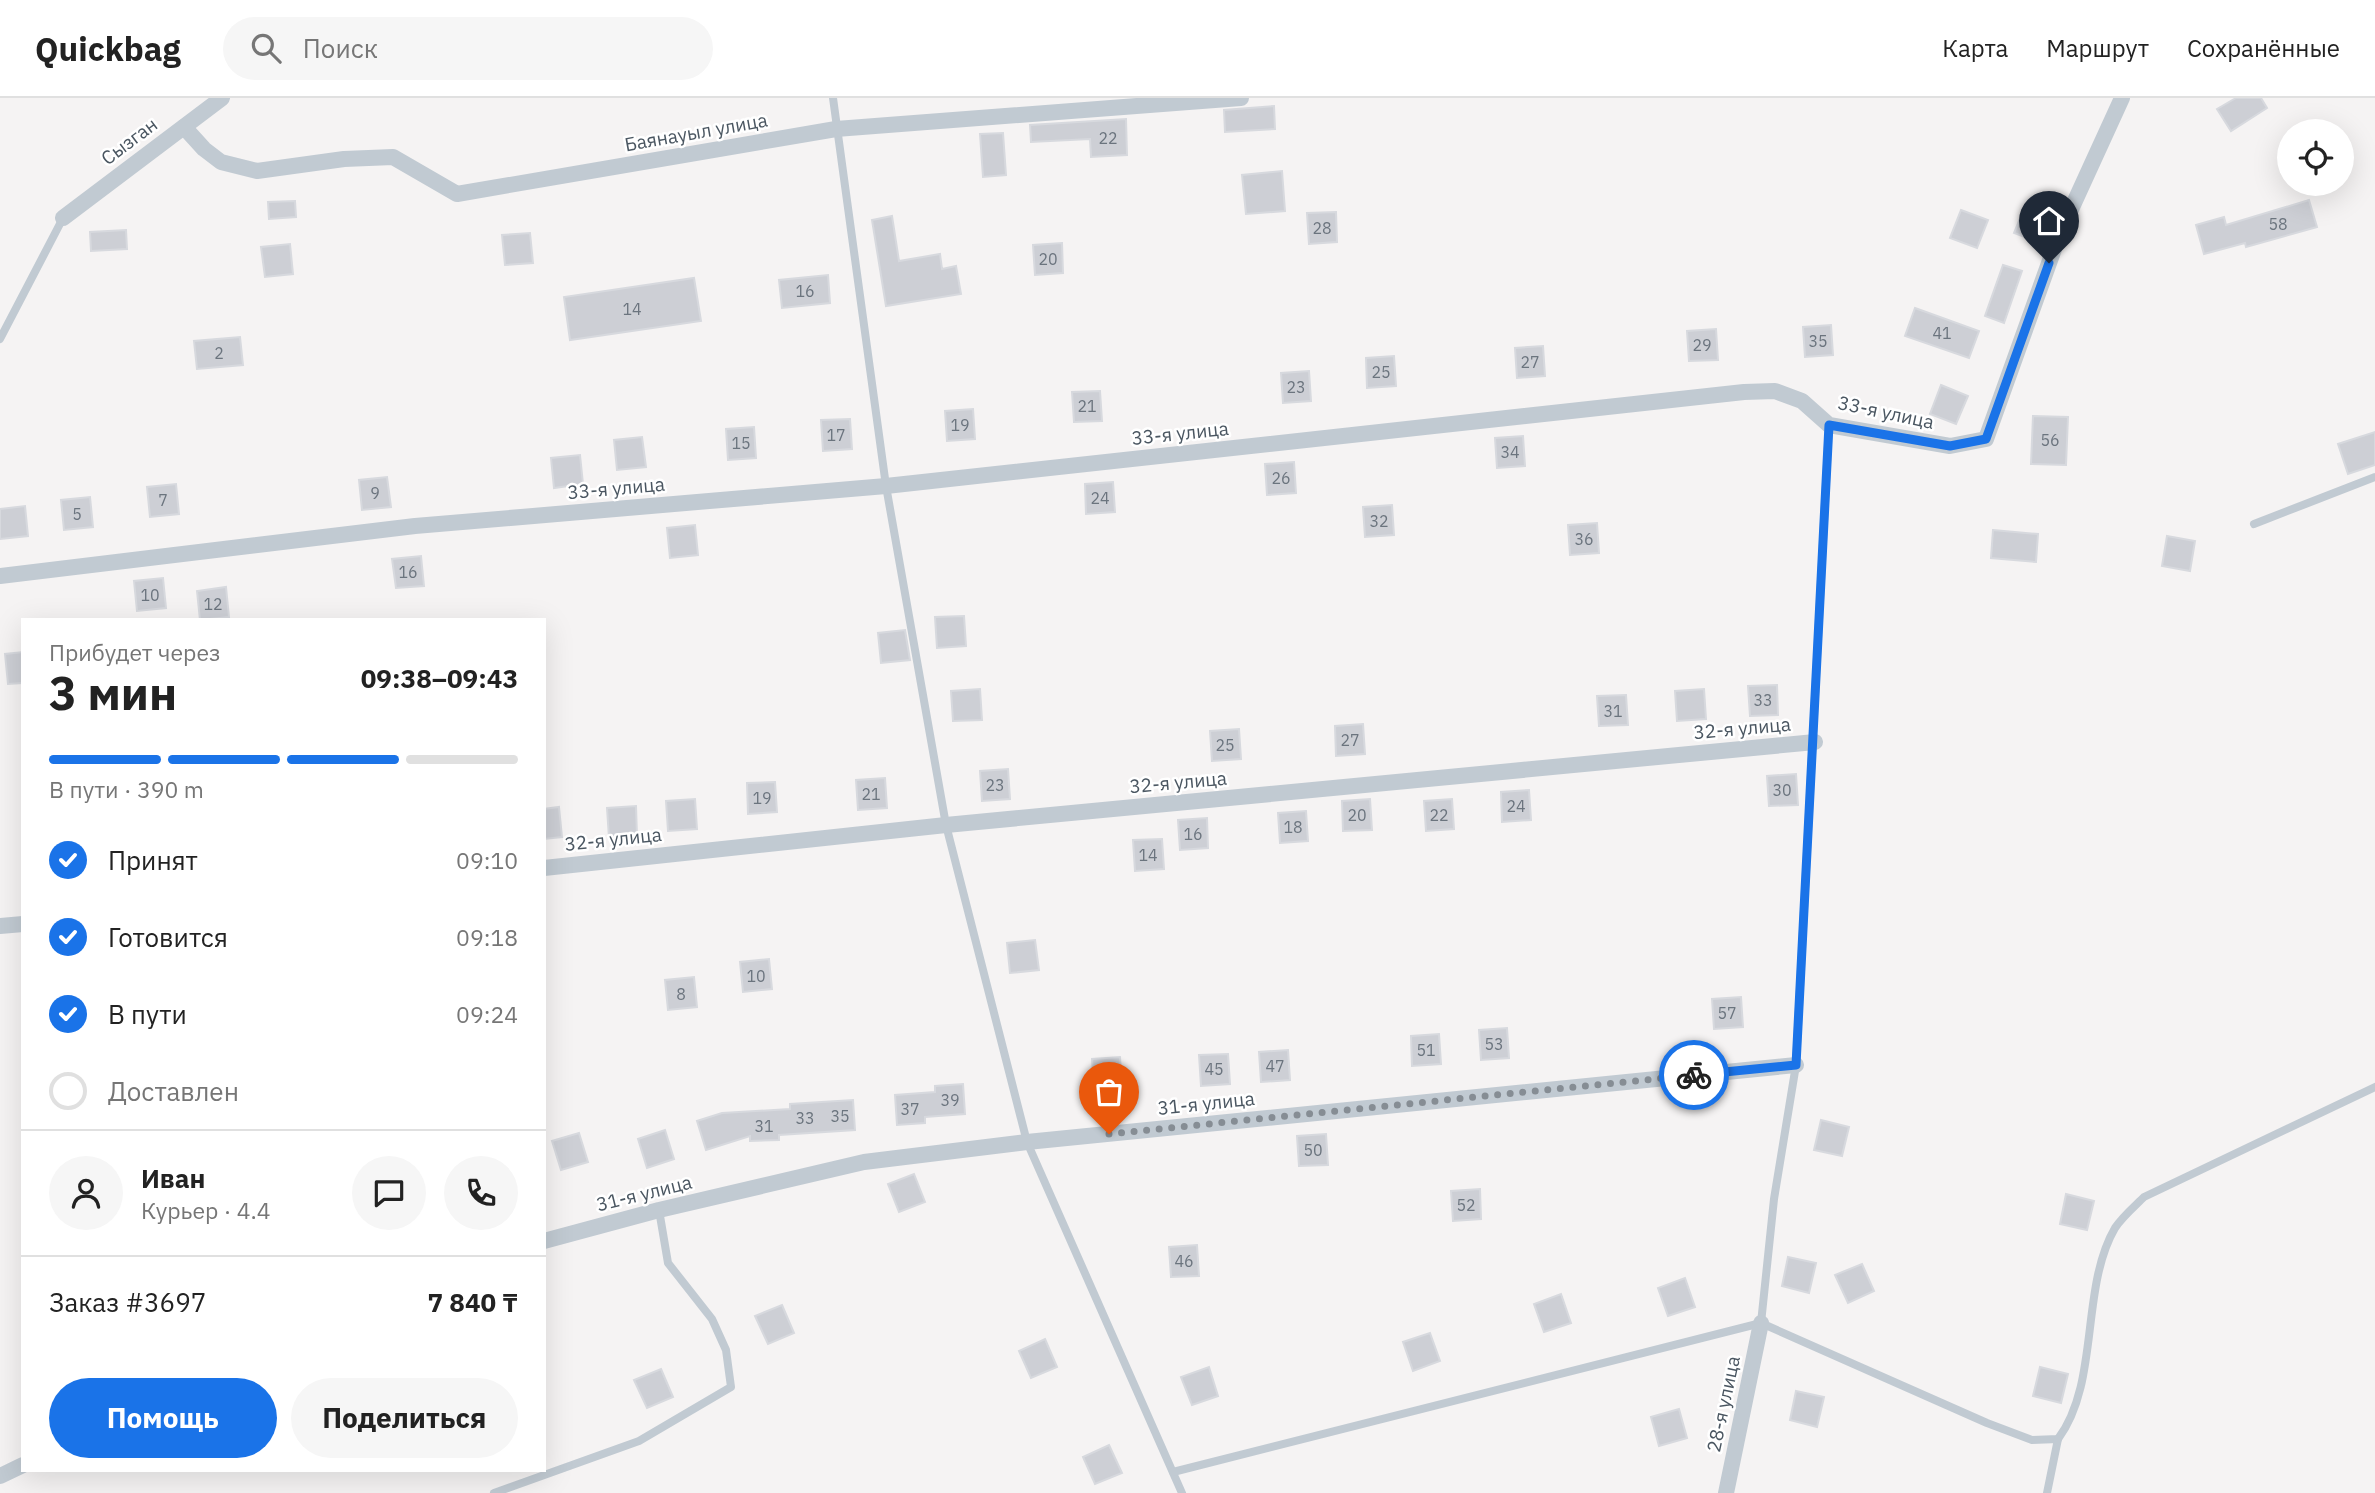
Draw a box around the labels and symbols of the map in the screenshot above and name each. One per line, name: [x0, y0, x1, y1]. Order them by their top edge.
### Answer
street label: Баянауыл улица: [623, 108, 769, 156]
street label: Сызган: [96, 112, 162, 170]
house number: 22: [1098, 128, 1118, 148]
pin: [2019, 191, 2079, 263]
house number: 58: [2268, 214, 2288, 234]
house number: 28: [1312, 218, 1332, 238]
house number: 20: [1038, 249, 1058, 269]
house number: 16: [795, 281, 815, 301]
house number: 14: [622, 299, 642, 319]
house number: 41: [1932, 323, 1952, 343]
house number: 35: [1808, 331, 1828, 351]
house number: 29: [1692, 335, 1712, 355]
house number: 2: [214, 343, 224, 363]
house number: 27: [1520, 352, 1540, 372]
house number: 25: [1371, 362, 1391, 382]
house number: 23: [1286, 377, 1306, 397]
street label: 33-я улица: [1836, 390, 1936, 434]
house number: 21: [1077, 396, 1097, 416]
house number: 19: [950, 415, 970, 435]
street label: 33-я улица: [1130, 416, 1230, 450]
house number: 17: [826, 425, 846, 445]
house number: 56: [2040, 430, 2060, 450]
house number: 15: [731, 433, 751, 453]
house number: 34: [1500, 442, 1520, 462]
house number: 26: [1271, 468, 1291, 488]
street label: 33-я улица: [566, 472, 666, 504]
house number: 9: [370, 483, 380, 503]
house number: 24: [1090, 488, 1110, 508]
house number: 7: [158, 490, 168, 510]
house number: 5: [72, 504, 82, 524]
house number: 32: [1369, 511, 1389, 531]
house number: 36: [1574, 529, 1594, 549]
house number: 16: [398, 562, 418, 582]
house number: 10: [140, 585, 160, 605]
house number: 12: [203, 594, 223, 614]
house number: 33: [1753, 690, 1773, 710]
house number: 31: [1603, 701, 1623, 721]
street label: 32-я улица: [1692, 712, 1792, 744]
house number: 27: [1340, 730, 1360, 750]
house number: 25: [1215, 735, 1235, 755]
street label: 32-я улица: [1128, 766, 1228, 798]
house number: 23: [985, 775, 1005, 795]
house number: 30: [1772, 780, 1792, 800]
house number: 21: [861, 784, 881, 804]
house number: 19: [752, 788, 772, 808]
house number: 24: [1506, 796, 1526, 816]
house number: 20: [1347, 805, 1367, 825]
house number: 22: [1429, 805, 1449, 825]
house number: 18: [1283, 817, 1303, 837]
street label: 32-я улица: [563, 822, 663, 856]
house number: 16: [1183, 824, 1203, 844]
house number: 14: [1138, 845, 1158, 865]
house number: 10: [746, 966, 766, 986]
house number: 8: [676, 984, 686, 1004]
house number: 57: [1717, 1003, 1737, 1023]
house number: 53: [1484, 1034, 1504, 1054]
house number: 51: [1416, 1040, 1436, 1060]
courier: [1659, 1040, 1729, 1110]
house number: 47: [1265, 1056, 1285, 1076]
house number: 45: [1204, 1059, 1224, 1079]
pin: [1079, 1062, 1139, 1134]
street label: 31-я улица: [1156, 1086, 1256, 1120]
house number: 39: [940, 1090, 960, 1110]
house number: 37: [900, 1099, 920, 1119]
house number: 35: [830, 1106, 850, 1126]
house number: 33: [795, 1108, 815, 1128]
house number: 31: [754, 1116, 774, 1136]
house number: 50: [1303, 1140, 1323, 1160]
street label: 31-я улица: [594, 1170, 694, 1216]
house number: 52: [1456, 1195, 1476, 1215]
house number: 46: [1174, 1251, 1194, 1271]
street label: 28-я улица: [1701, 1354, 1745, 1454]

